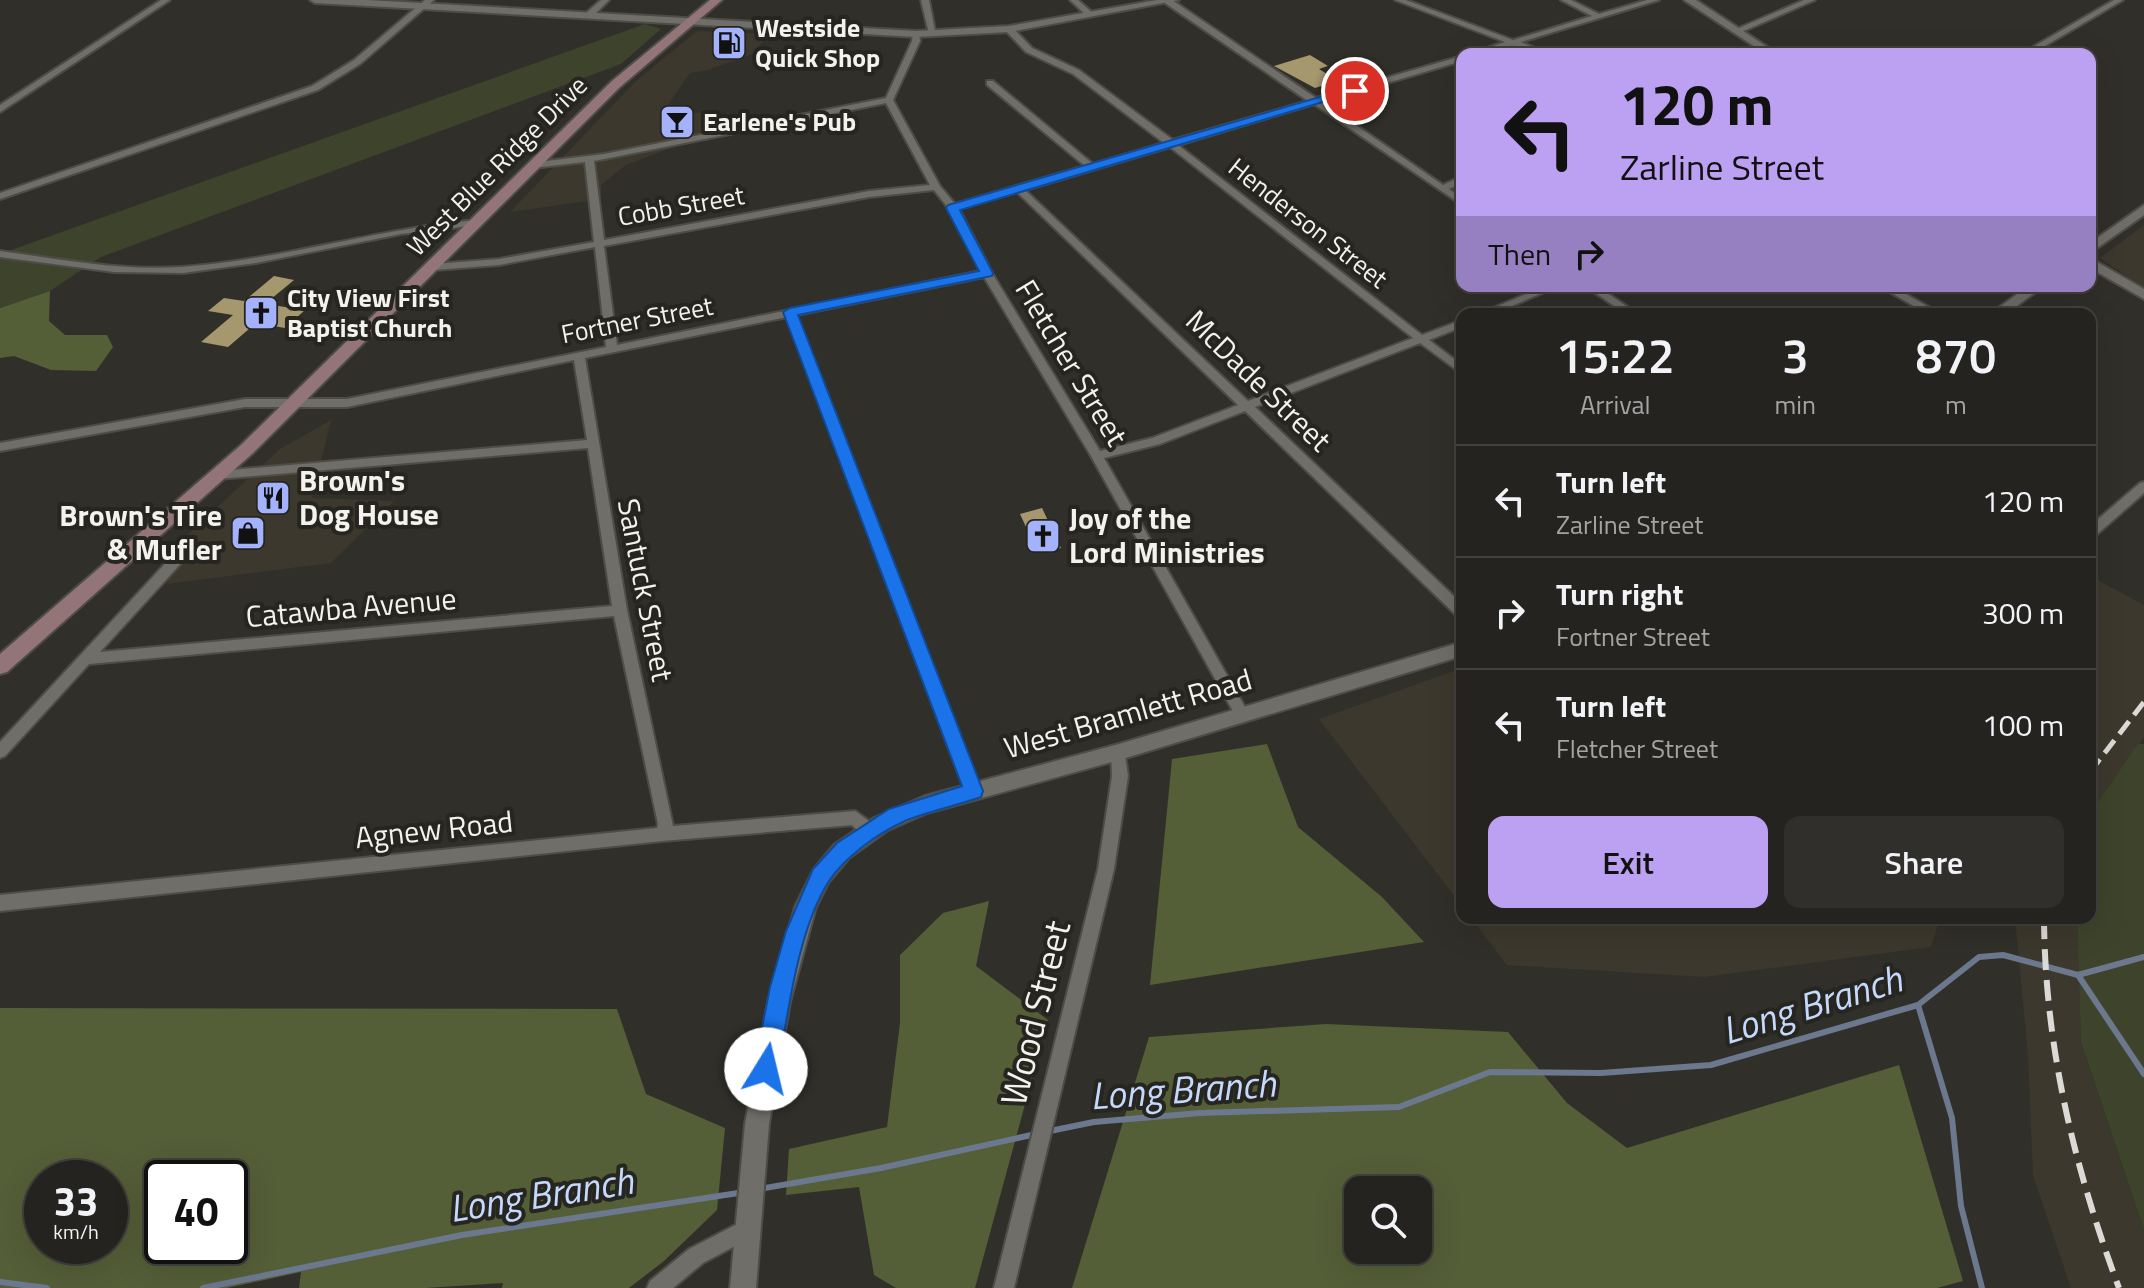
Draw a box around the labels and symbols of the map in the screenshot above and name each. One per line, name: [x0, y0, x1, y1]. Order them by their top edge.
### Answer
place label: Westside Quick Shop: [755, 8, 880, 77]
fuel station icon: Westside Quick Shop: [710, 24, 748, 62]
pin: [1321, 57, 1389, 125]
street label: West Blue Ridge Drive: [397, 66, 596, 265]
place label: Earlene's Pub: [703, 102, 856, 141]
bar icon: Earlene's Pub: [658, 103, 696, 141]
street label: Henderson Street: [1220, 148, 1396, 297]
street label: Cobb Street: [615, 175, 747, 236]
street label: Fletcher Street: [1004, 271, 1140, 455]
place label: City View First Baptist Church: [287, 278, 452, 347]
street label: Fortner Street: [558, 286, 716, 353]
church icon: City View First Baptist Church: [242, 294, 280, 332]
street label: McDade Street: [1175, 299, 1342, 462]
place label: Brown's Dog House: [299, 457, 439, 537]
restaurant icon: Brown's Dog House: [254, 479, 292, 517]
place label: Brown's Tire & Mufler: [59, 492, 222, 572]
street label: Santuck Street: [606, 495, 686, 686]
place label: Joy of the Lord Ministries: [1069, 495, 1265, 575]
shop icon: Brown's Tire & Mufler: [229, 514, 267, 552]
church icon: Joy of the Lord Ministries: [1024, 517, 1062, 555]
street label: Catawba Avenue: [244, 575, 458, 639]
street label: West Bramlett Road: [998, 656, 1257, 770]
street label: Agnew Road: [353, 798, 515, 860]
street label: Wood Street: [985, 914, 1084, 1111]
water label: Long Branch: [1715, 949, 1910, 1059]
position arrow: [724, 1027, 808, 1111]
water label: Long Branch: [1088, 1054, 1279, 1124]
water label: Long Branch: [445, 1151, 638, 1237]
speed limit sign: 40: [144, 1160, 248, 1264]

